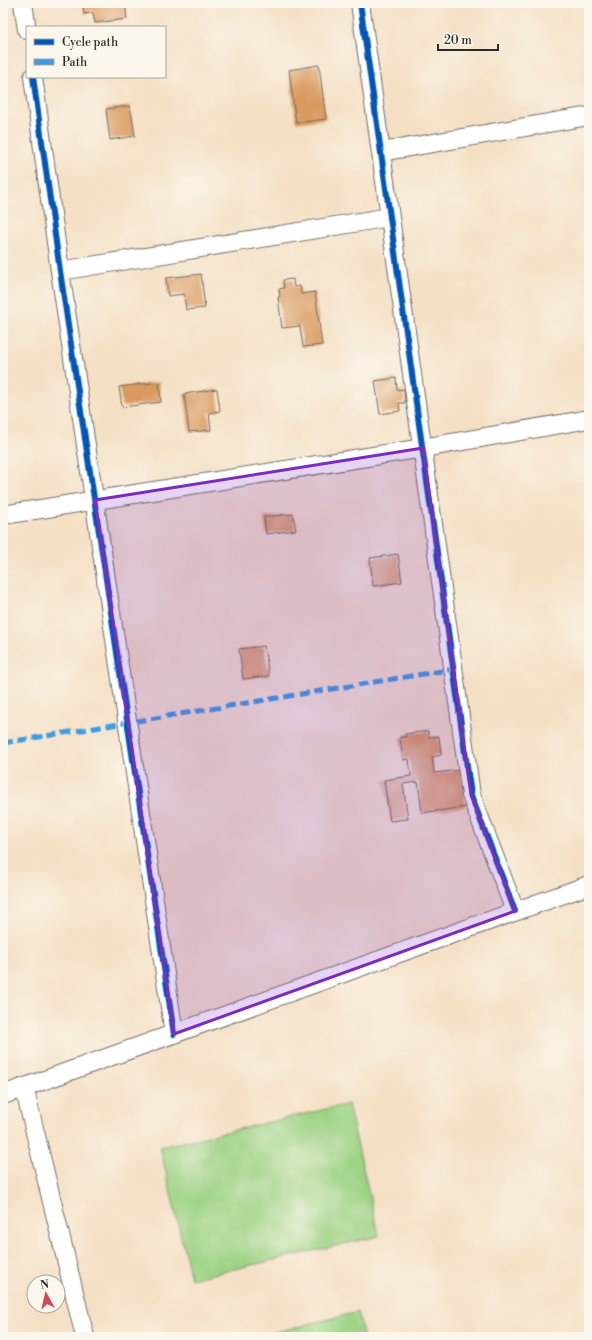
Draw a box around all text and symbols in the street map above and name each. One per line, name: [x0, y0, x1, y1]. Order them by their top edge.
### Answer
legend: [26, 26, 166, 78]
scale bar: [438, 26, 498, 52]
text: 20 m: [444, 33, 472, 48]
text: Cycle path: [62, 35, 118, 50]
text: Path: [62, 55, 87, 70]
north arrow: [26, 1274, 66, 1314]
text: N: [39, 1278, 50, 1293]

